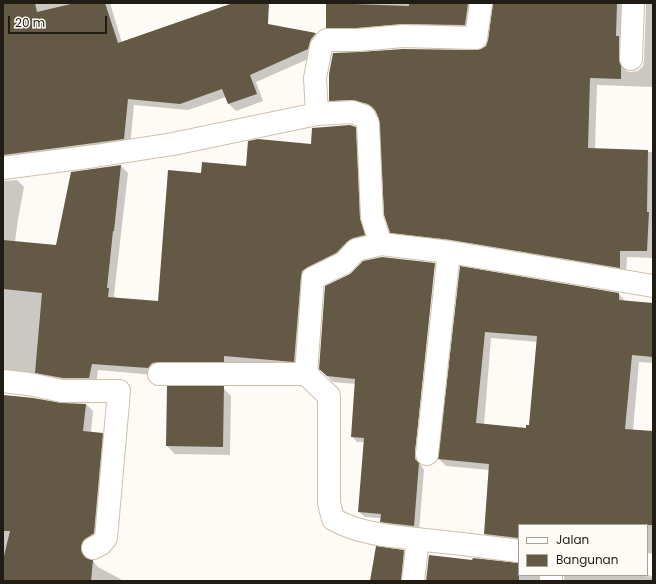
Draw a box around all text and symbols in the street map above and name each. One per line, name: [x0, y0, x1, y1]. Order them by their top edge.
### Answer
scale bar: [10, 8, 109, 34]
text: 20 m: [15, 14, 45, 31]
legend: [518, 524, 648, 576]
text: Jalan: [556, 531, 589, 548]
text: Bangunan: [556, 551, 618, 568]

